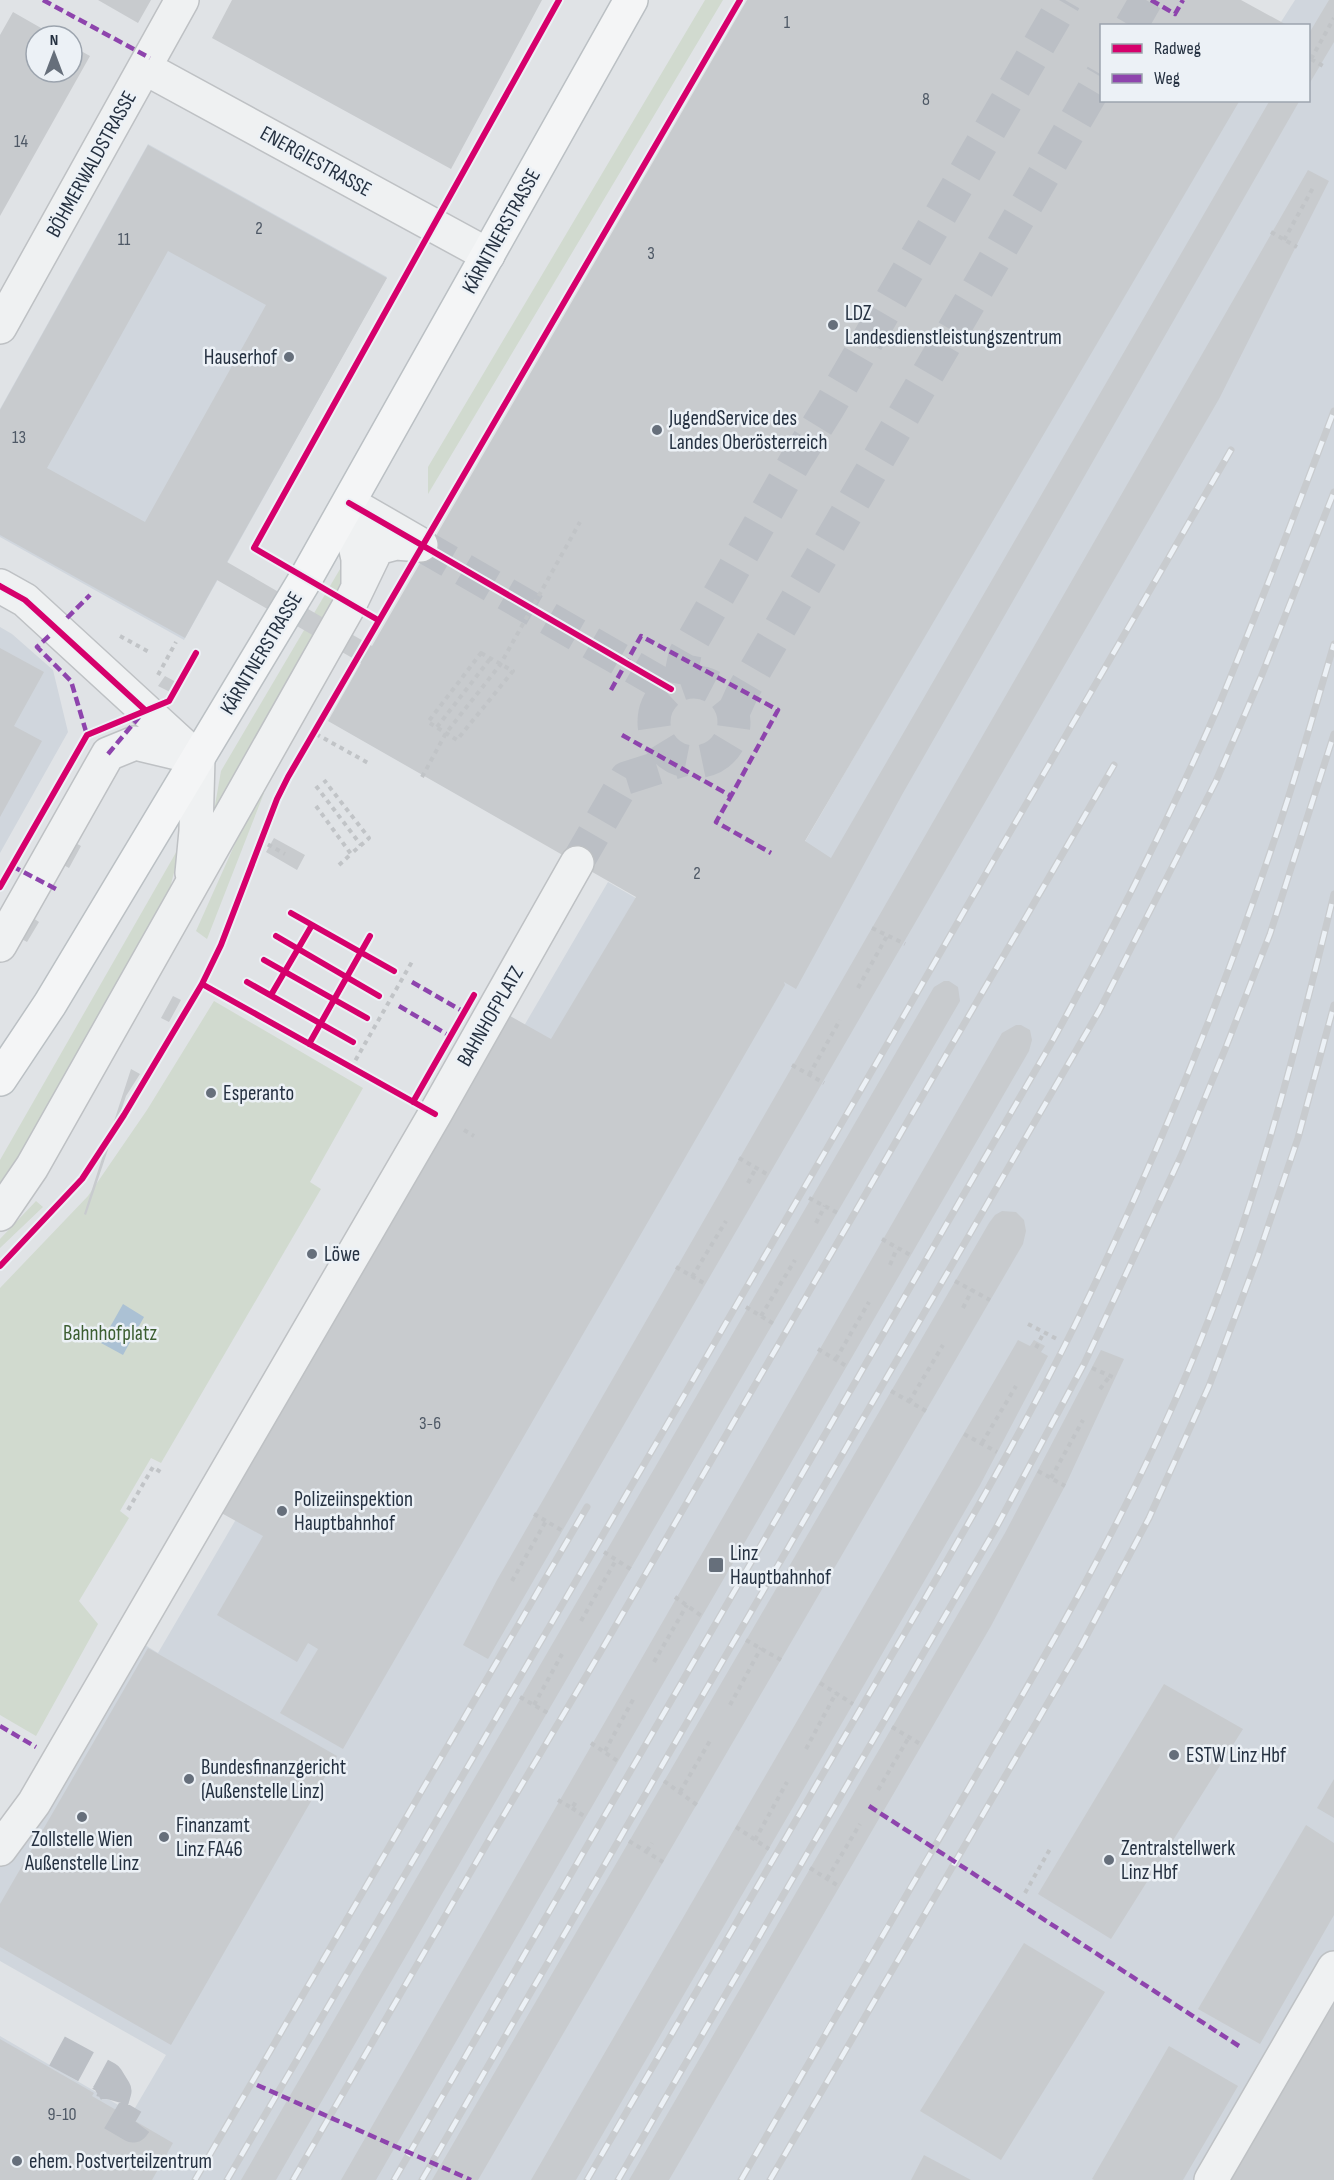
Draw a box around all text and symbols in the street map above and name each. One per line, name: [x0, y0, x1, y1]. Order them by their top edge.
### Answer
house number: 1: [784, 12, 791, 33]
north arrow: [24, 24, 84, 84]
legend: [1100, 24, 1310, 102]
text: N: [50, 31, 58, 50]
text: Radweg: [1154, 38, 1201, 59]
text: Weg: [1154, 68, 1180, 89]
street label: BÖHMERWALDSTRASSE: [41, 87, 142, 242]
house number: 8: [922, 89, 930, 110]
street label: ENERGIESTRASSE: [256, 121, 376, 202]
house number: 14: [14, 131, 28, 152]
street label: KÄRNTNERSTRASSE: [457, 165, 546, 298]
house number: 2: [255, 218, 263, 239]
house number: 11: [118, 229, 131, 250]
house number: 3: [647, 243, 655, 264]
place label: LDZ Landesdienstleistungszentrum: [845, 301, 1062, 350]
marker: LDZ Landesdienstleistungszentrum: [826, 318, 840, 332]
place label: Hauserhof: [204, 345, 278, 370]
marker: Hauserhof: [282, 350, 296, 364]
place label: JugendService des Landes Oberösterreich: [668, 406, 828, 455]
marker: JugendService des Landes Oberösterreich: [650, 423, 664, 437]
house number: 13: [12, 427, 26, 448]
street label: KÄRNTNERSTRASSE: [215, 587, 308, 719]
house number: 2: [693, 863, 701, 884]
street label: BAHNHOFPLATZ: [452, 962, 529, 1071]
place label: Esperanto: [223, 1081, 294, 1106]
marker: Esperanto: [204, 1086, 218, 1100]
place label: Löwe: [324, 1242, 360, 1267]
marker: Löwe: [305, 1247, 319, 1261]
park label: Bahnhofplatz: [63, 1321, 157, 1346]
house number: 3-6: [419, 1413, 441, 1434]
place label: Polizeiinspektion Hauptbahnhof: [294, 1487, 413, 1536]
marker: Polizeiinspektion Hauptbahnhof: [275, 1504, 289, 1518]
place label: Linz Hauptbahnhof: [730, 1541, 832, 1590]
marker: Linz Hauptbahnhof: [707, 1556, 725, 1574]
place label: ESTW Linz Hbf: [1186, 1743, 1287, 1768]
marker: ESTW Linz Hbf: [1167, 1748, 1181, 1762]
place label: Bundesfinanzgericht (Außenstelle Linz): [201, 1755, 346, 1804]
marker: Bundesfinanzgericht (Außenstelle Linz): [182, 1772, 196, 1786]
marker: Zollstelle Wien Außenstelle Linz: [75, 1810, 89, 1824]
place label: Finanzamt Linz FA46: [176, 1813, 250, 1862]
place label: Zollstelle Wien Außenstelle Linz: [24, 1827, 139, 1876]
marker: Finanzamt Linz FA46: [157, 1830, 171, 1844]
place label: Zentralstellwerk Linz Hbf: [1121, 1836, 1235, 1885]
marker: Zentralstellwerk Linz Hbf: [1102, 1853, 1116, 1867]
house number: 9-10: [48, 2104, 76, 2125]
place label: ehem. Postverteilzentrum: [29, 2149, 212, 2174]
marker: ehem. Postverteilzentrum: [10, 2154, 24, 2168]

